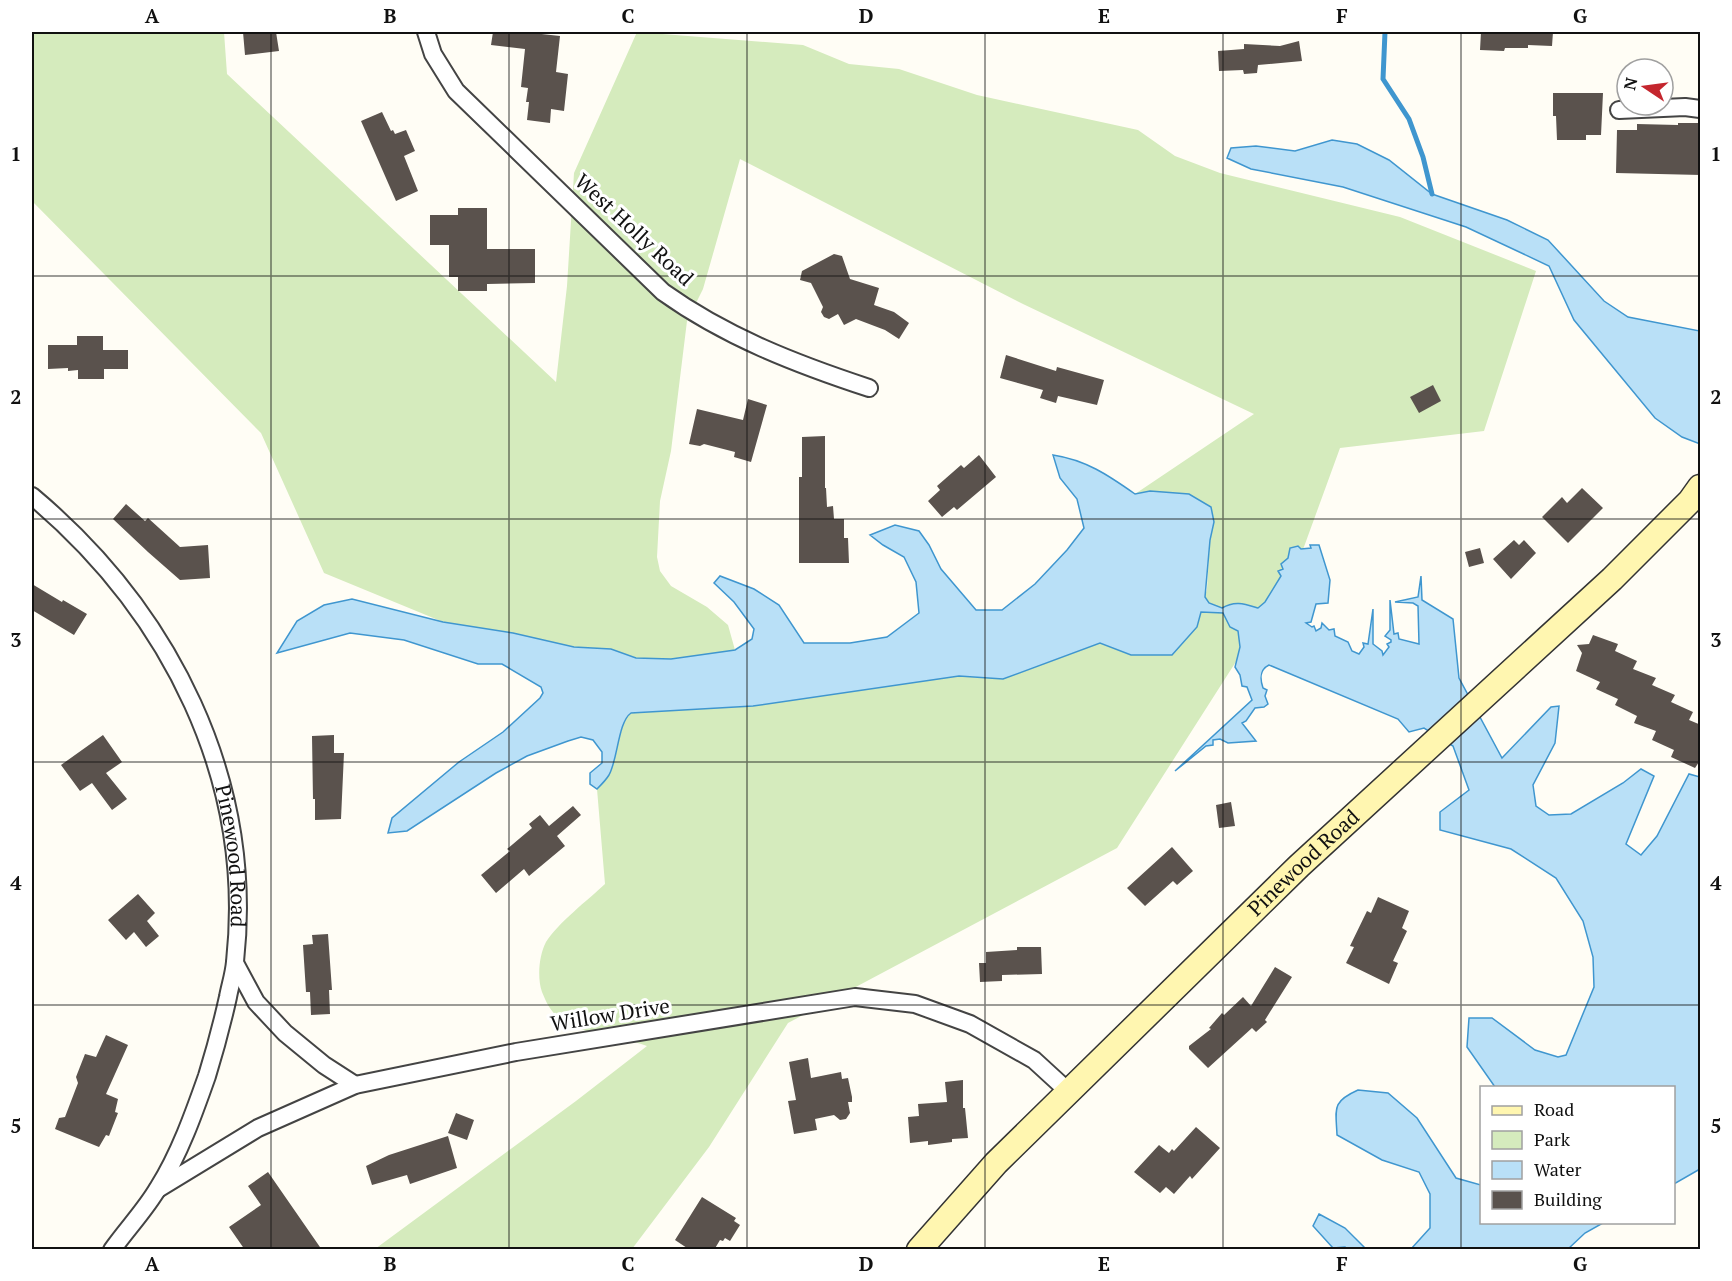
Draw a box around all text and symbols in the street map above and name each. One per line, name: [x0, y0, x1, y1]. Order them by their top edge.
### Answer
text: A: [145, 2, 160, 29]
text: B: [384, 2, 397, 29]
text: C: [621, 2, 635, 29]
text: D: [859, 2, 873, 29]
text: E: [1098, 2, 1110, 29]
text: F: [1336, 2, 1348, 29]
text: G: [1573, 2, 1587, 29]
north arrow: [1615, 57, 1675, 117]
text: N: [1618, 75, 1642, 92]
text: 1: [10, 140, 22, 167]
text: 1: [1710, 140, 1722, 167]
street label: West Holly Road: [569, 167, 700, 292]
text: 2: [10, 383, 22, 410]
text: 2: [1710, 383, 1722, 410]
text: 3: [10, 626, 22, 653]
text: 3: [1710, 626, 1722, 653]
street label: Pinewood Road: [209, 781, 253, 928]
street label: Pinewood Road: [1241, 802, 1365, 922]
text: 4: [10, 869, 22, 896]
text: 4: [1710, 869, 1722, 896]
street label: Willow Drive: [548, 991, 672, 1037]
legend: [1480, 1086, 1675, 1224]
text: Road: [1534, 1097, 1574, 1121]
text: 5: [10, 1112, 22, 1139]
text: 5: [1710, 1112, 1722, 1139]
text: Park: [1534, 1127, 1571, 1151]
text: Water: [1534, 1157, 1581, 1181]
text: Building: [1534, 1187, 1602, 1211]
text: A: [145, 1250, 160, 1277]
text: B: [384, 1250, 397, 1277]
text: C: [621, 1250, 635, 1277]
text: D: [859, 1250, 873, 1277]
text: E: [1098, 1250, 1110, 1277]
text: F: [1336, 1250, 1348, 1277]
text: G: [1573, 1250, 1587, 1277]

